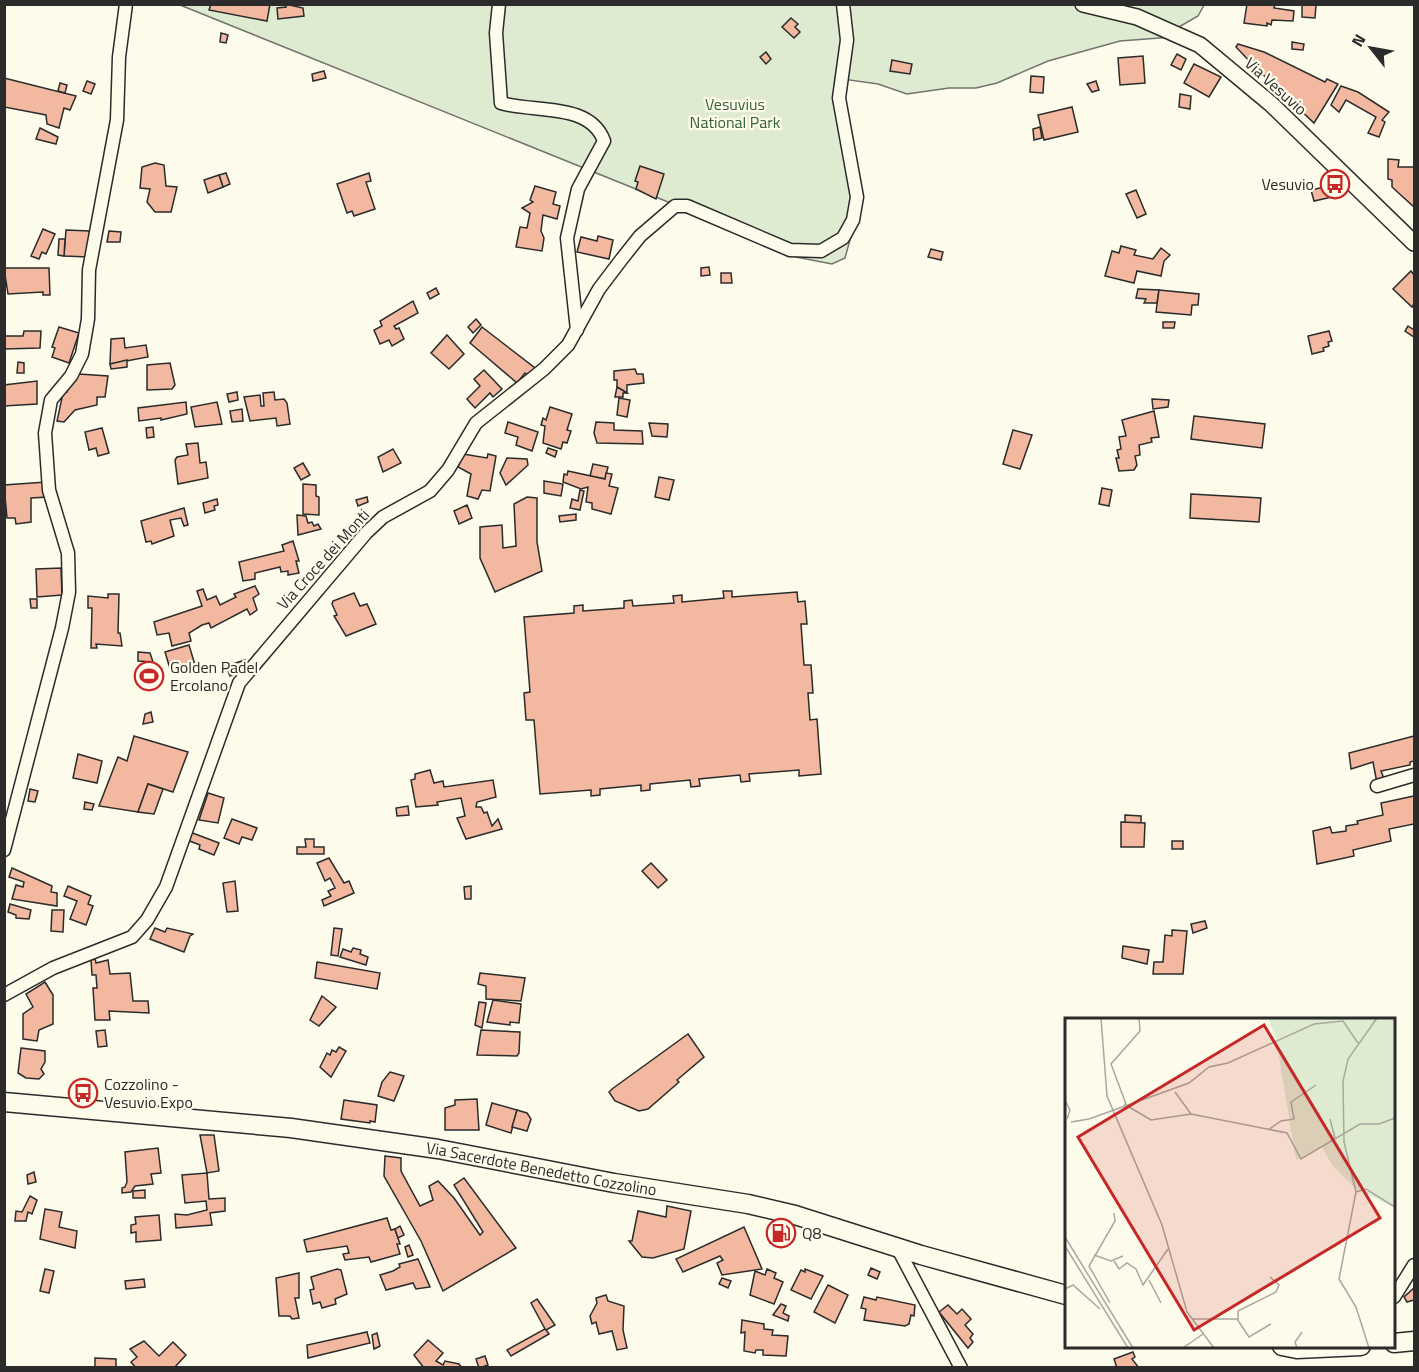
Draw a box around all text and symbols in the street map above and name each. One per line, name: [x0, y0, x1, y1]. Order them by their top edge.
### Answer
north arrow: [1341, 18, 1401, 78]
text: N: [1345, 29, 1371, 51]
street label: Via Vesuvio: [1239, 51, 1313, 121]
park label: Vesuvius National Park: [690, 92, 781, 134]
bus stop icon: Vesuvio: [1319, 168, 1351, 200]
place label: Vesuvio: [1262, 172, 1314, 196]
street label: Via Croce dei Monti: [271, 503, 375, 615]
place label: Golden Padel Ercolano: [170, 655, 258, 697]
sports icon: Golden Padel Ercolano: [133, 660, 165, 692]
inset map: [1065, 1018, 1395, 1348]
place label: Cozzolino - Vesuvio Expo: [104, 1072, 193, 1114]
bus stop icon: Cozzolino - Vesuvio Expo: [67, 1077, 99, 1109]
street label: Via Sacerdote Benedetto Cozzolino: [425, 1135, 658, 1202]
fuel station icon: Q8: [765, 1217, 797, 1249]
place label: Q8: [802, 1221, 822, 1245]

